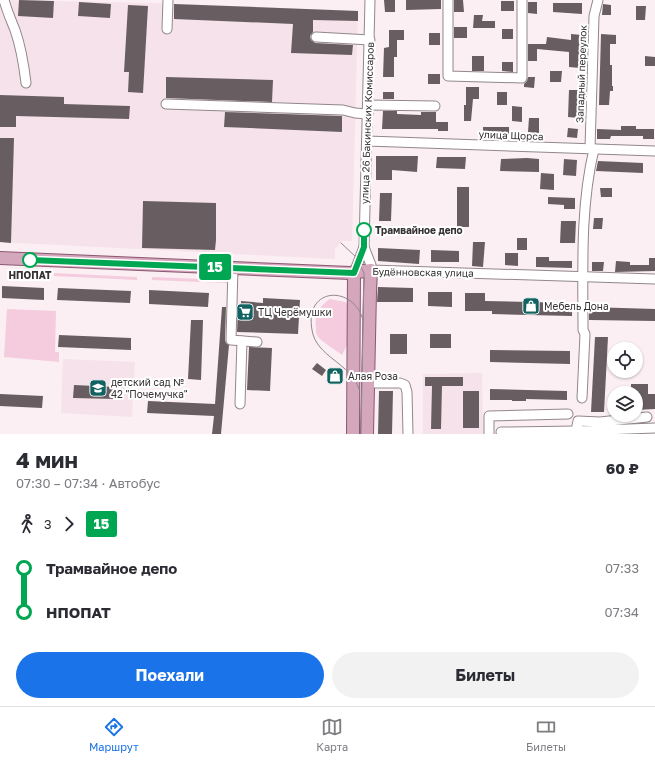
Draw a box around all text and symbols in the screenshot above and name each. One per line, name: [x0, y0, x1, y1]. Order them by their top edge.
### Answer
street label: Западный переулок: [573, 24, 589, 123]
street label: улица 26 Бакинских Комиссаров: [358, 41, 376, 204]
street label: улица Щорса: [478, 128, 544, 142]
marker: Трамвайное депо: [356, 222, 372, 238]
place label: Трамвайное депо: [375, 224, 463, 236]
marker: НПОПАТ: [22, 252, 38, 268]
line badge: 15: [197, 254, 233, 280]
text: 15: [207, 258, 223, 275]
street label: Будённовская улица: [372, 265, 474, 279]
place label: НПОПАТ: [8, 269, 52, 281]
shop icon: Мебель Дона: [521, 296, 541, 316]
place label: Мебель Дона: [544, 300, 609, 312]
supermarket icon: ТЦ Черёмушки: [235, 302, 255, 322]
place label: ТЦ Черёмушки: [258, 306, 332, 318]
map controls: [607, 342, 643, 422]
button: locate: [607, 342, 643, 378]
shop icon: Алая Роза: [325, 366, 345, 386]
place label: Алая Роза: [348, 370, 398, 382]
place label: детский сад № 42 "Почемучка": [111, 376, 188, 400]
school or university icon: детский сад № 42 "Почемучка": [88, 378, 108, 398]
button: layers: [607, 386, 643, 422]
text: 4 мин: [16, 446, 78, 473]
text: 60 ₽: [606, 459, 639, 477]
text: 07:30 – 07:34 · Автобус: [16, 475, 160, 491]
icon: walk: [16, 513, 38, 535]
icon: forward: [58, 513, 80, 535]
text: 15: [94, 515, 109, 532]
text: 3: [44, 516, 52, 532]
text: Трамвайное депо: [46, 559, 177, 577]
text: 07:33: [605, 560, 639, 576]
text: НПОПАТ: [46, 603, 111, 621]
text: 07:34: [605, 604, 639, 620]
button: Поехали: [16, 652, 324, 698]
button: Билеты: [332, 652, 639, 698]
tab: Маршрут: [89, 716, 139, 753]
tab: Карта: [316, 716, 348, 753]
tab: Билеты: [526, 716, 566, 753]

